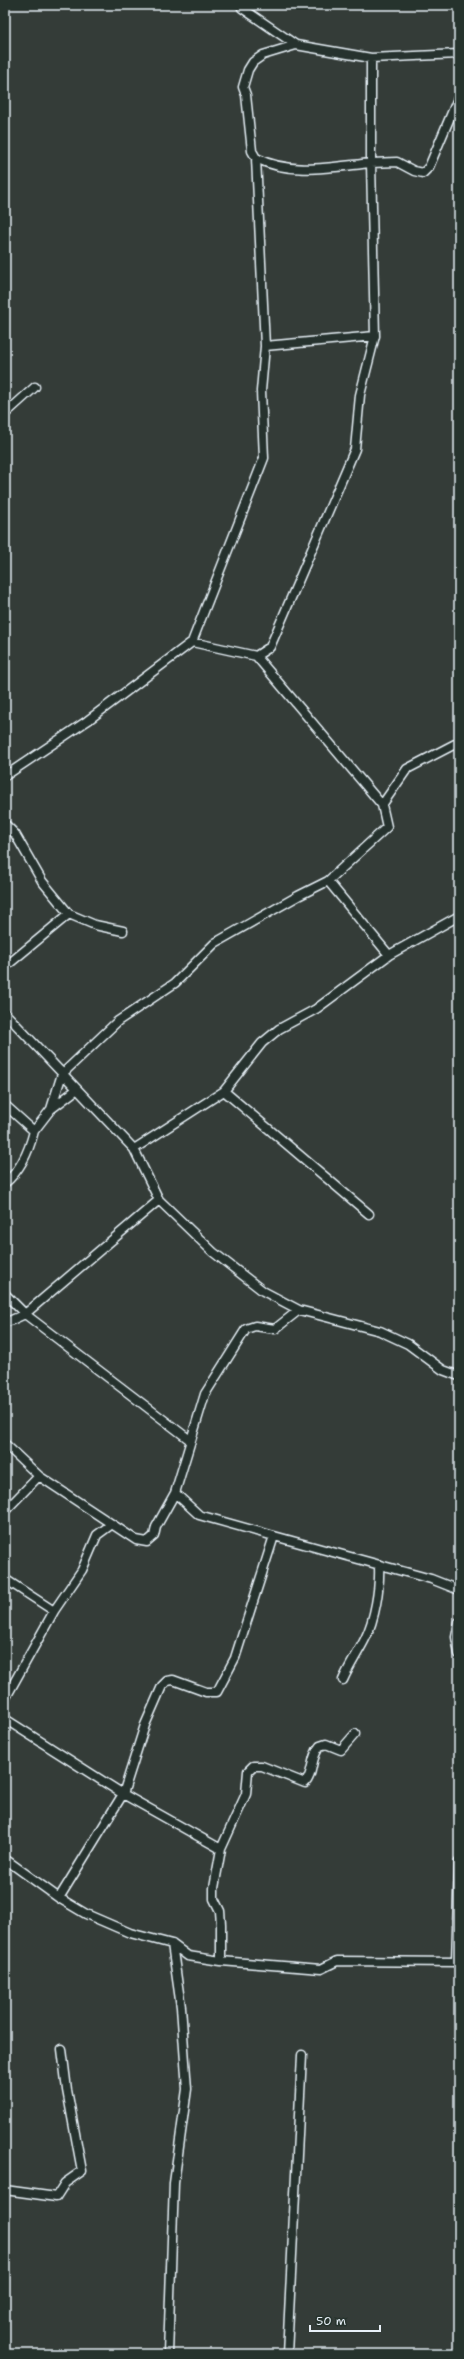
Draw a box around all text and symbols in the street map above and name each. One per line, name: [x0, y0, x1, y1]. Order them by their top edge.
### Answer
scale bar: [310, 2307, 380, 2333]
text: 50 m: [316, 2313, 346, 2329]

